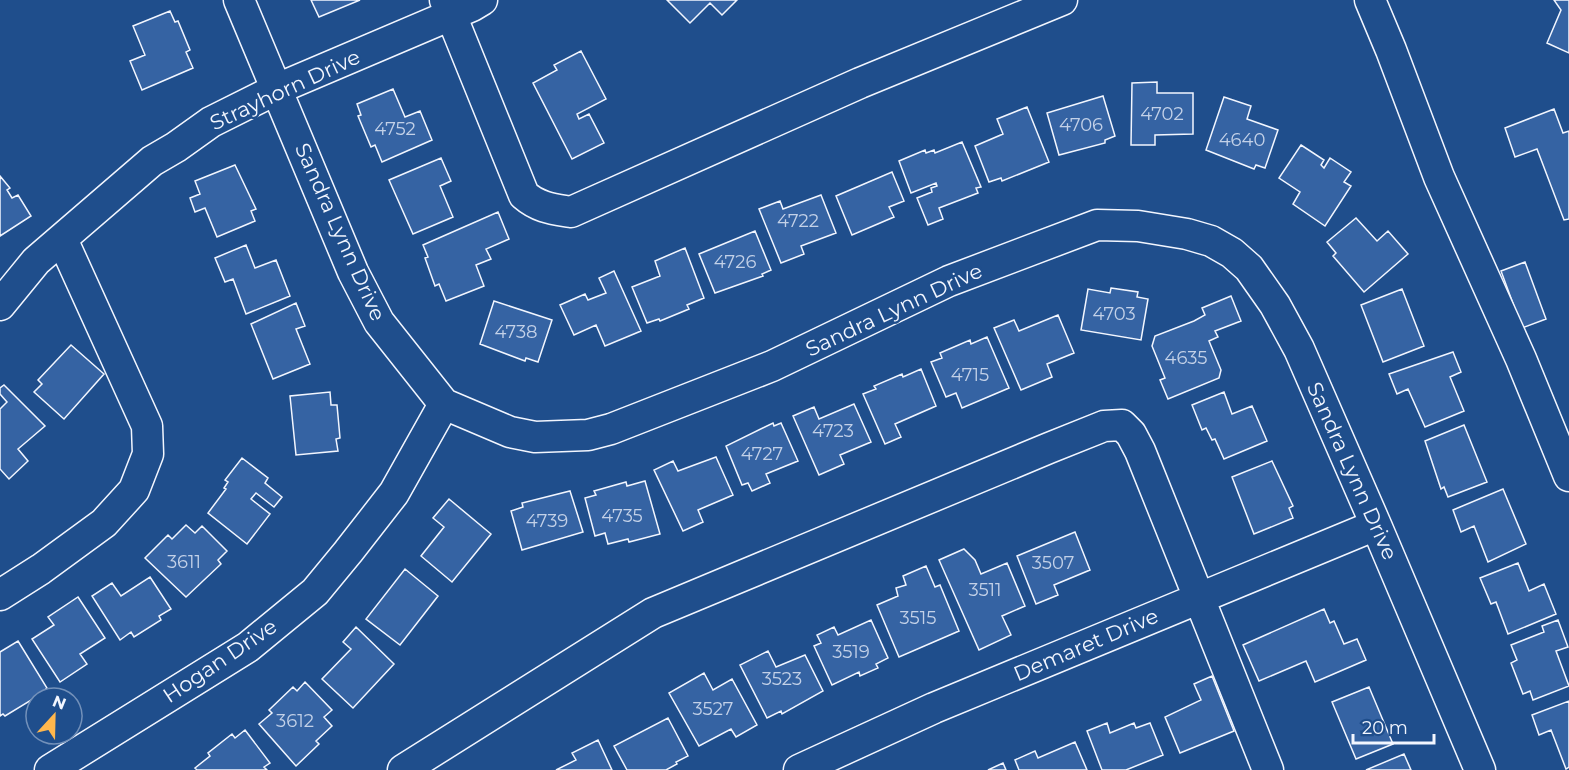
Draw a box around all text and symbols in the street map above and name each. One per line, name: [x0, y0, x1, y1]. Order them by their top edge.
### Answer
street label: Strayhorn Drive: [206, 44, 364, 135]
house number: 4702: [1140, 103, 1184, 125]
house number: 4706: [1059, 114, 1103, 136]
house number: 4752: [374, 118, 416, 140]
house number: 4640: [1219, 129, 1265, 151]
street label: Sandra Lynn Drive: [290, 139, 391, 325]
house number: 4722: [777, 210, 819, 232]
house number: 4726: [714, 251, 756, 273]
street label: Sandra Lynn Drive: [802, 258, 986, 361]
house number: 4703: [1092, 303, 1136, 325]
house number: 4738: [494, 321, 538, 343]
house number: 4635: [1164, 347, 1208, 369]
house number: 4715: [951, 364, 989, 386]
street label: Sandra Lynn Drive: [1302, 378, 1403, 564]
house number: 4723: [812, 420, 854, 442]
house number: 4727: [741, 443, 783, 465]
house number: 4735: [601, 505, 643, 527]
house number: 4739: [526, 510, 568, 532]
house number: 3611: [167, 551, 201, 573]
house number: 3507: [1032, 552, 1074, 574]
house number: 3511: [968, 579, 1002, 601]
street label: Demaret Drive: [1010, 603, 1162, 686]
house number: 3515: [900, 607, 936, 629]
street label: Hogan Drive: [158, 613, 281, 708]
house number: 3519: [832, 641, 870, 663]
house number: 3523: [762, 668, 802, 690]
north arrow: [24, 686, 84, 746]
text: N: [50, 691, 69, 714]
house number: 3527: [693, 698, 733, 720]
scale bar: [1353, 707, 1434, 745]
house number: 3612: [276, 710, 314, 732]
text: 20 m: [1362, 717, 1408, 739]

